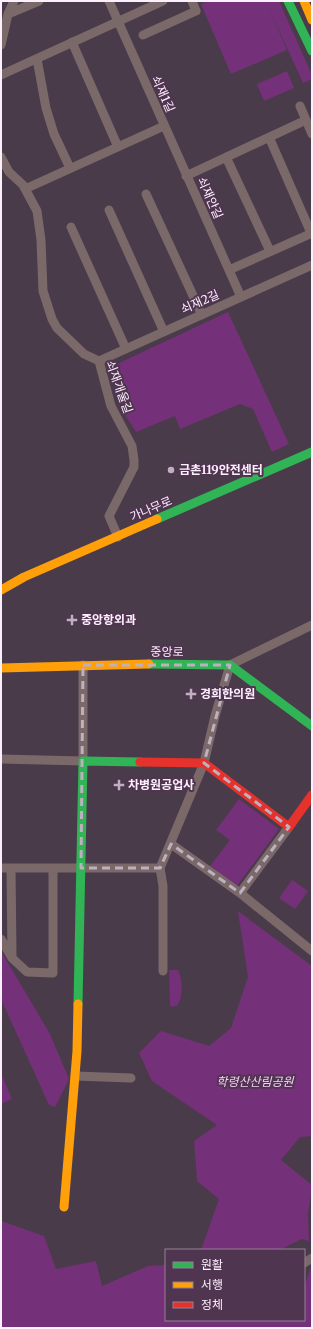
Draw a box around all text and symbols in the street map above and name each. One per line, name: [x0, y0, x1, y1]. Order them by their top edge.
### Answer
street label: 쇠재1길: [149, 73, 178, 114]
street label: 쇠재안길: [195, 175, 226, 221]
street label: 쇠재2길: [178, 287, 221, 317]
street label: 쇠재개울길: [103, 358, 136, 415]
place label: 금촌119안전센터: [179, 462, 263, 477]
marker: 금촌119안전센터: [166, 465, 176, 475]
street label: 가나무로: [128, 493, 174, 524]
place label: 중앙항외과: [81, 612, 136, 627]
marker: 중앙항외과: [66, 614, 78, 626]
street label: 중앙로: [150, 644, 184, 659]
place label: 경희한의원: [200, 686, 255, 701]
marker: 경희한의원: [185, 688, 197, 700]
place label: 차병원공업사: [128, 777, 194, 792]
marker: 차병원공업사: [113, 779, 125, 791]
park label: 학령산산림공원: [216, 1074, 295, 1089]
legend: [165, 1249, 305, 1321]
text: 원활: [201, 1257, 223, 1272]
text: 서행: [201, 1277, 223, 1292]
text: 정체: [201, 1297, 223, 1312]

